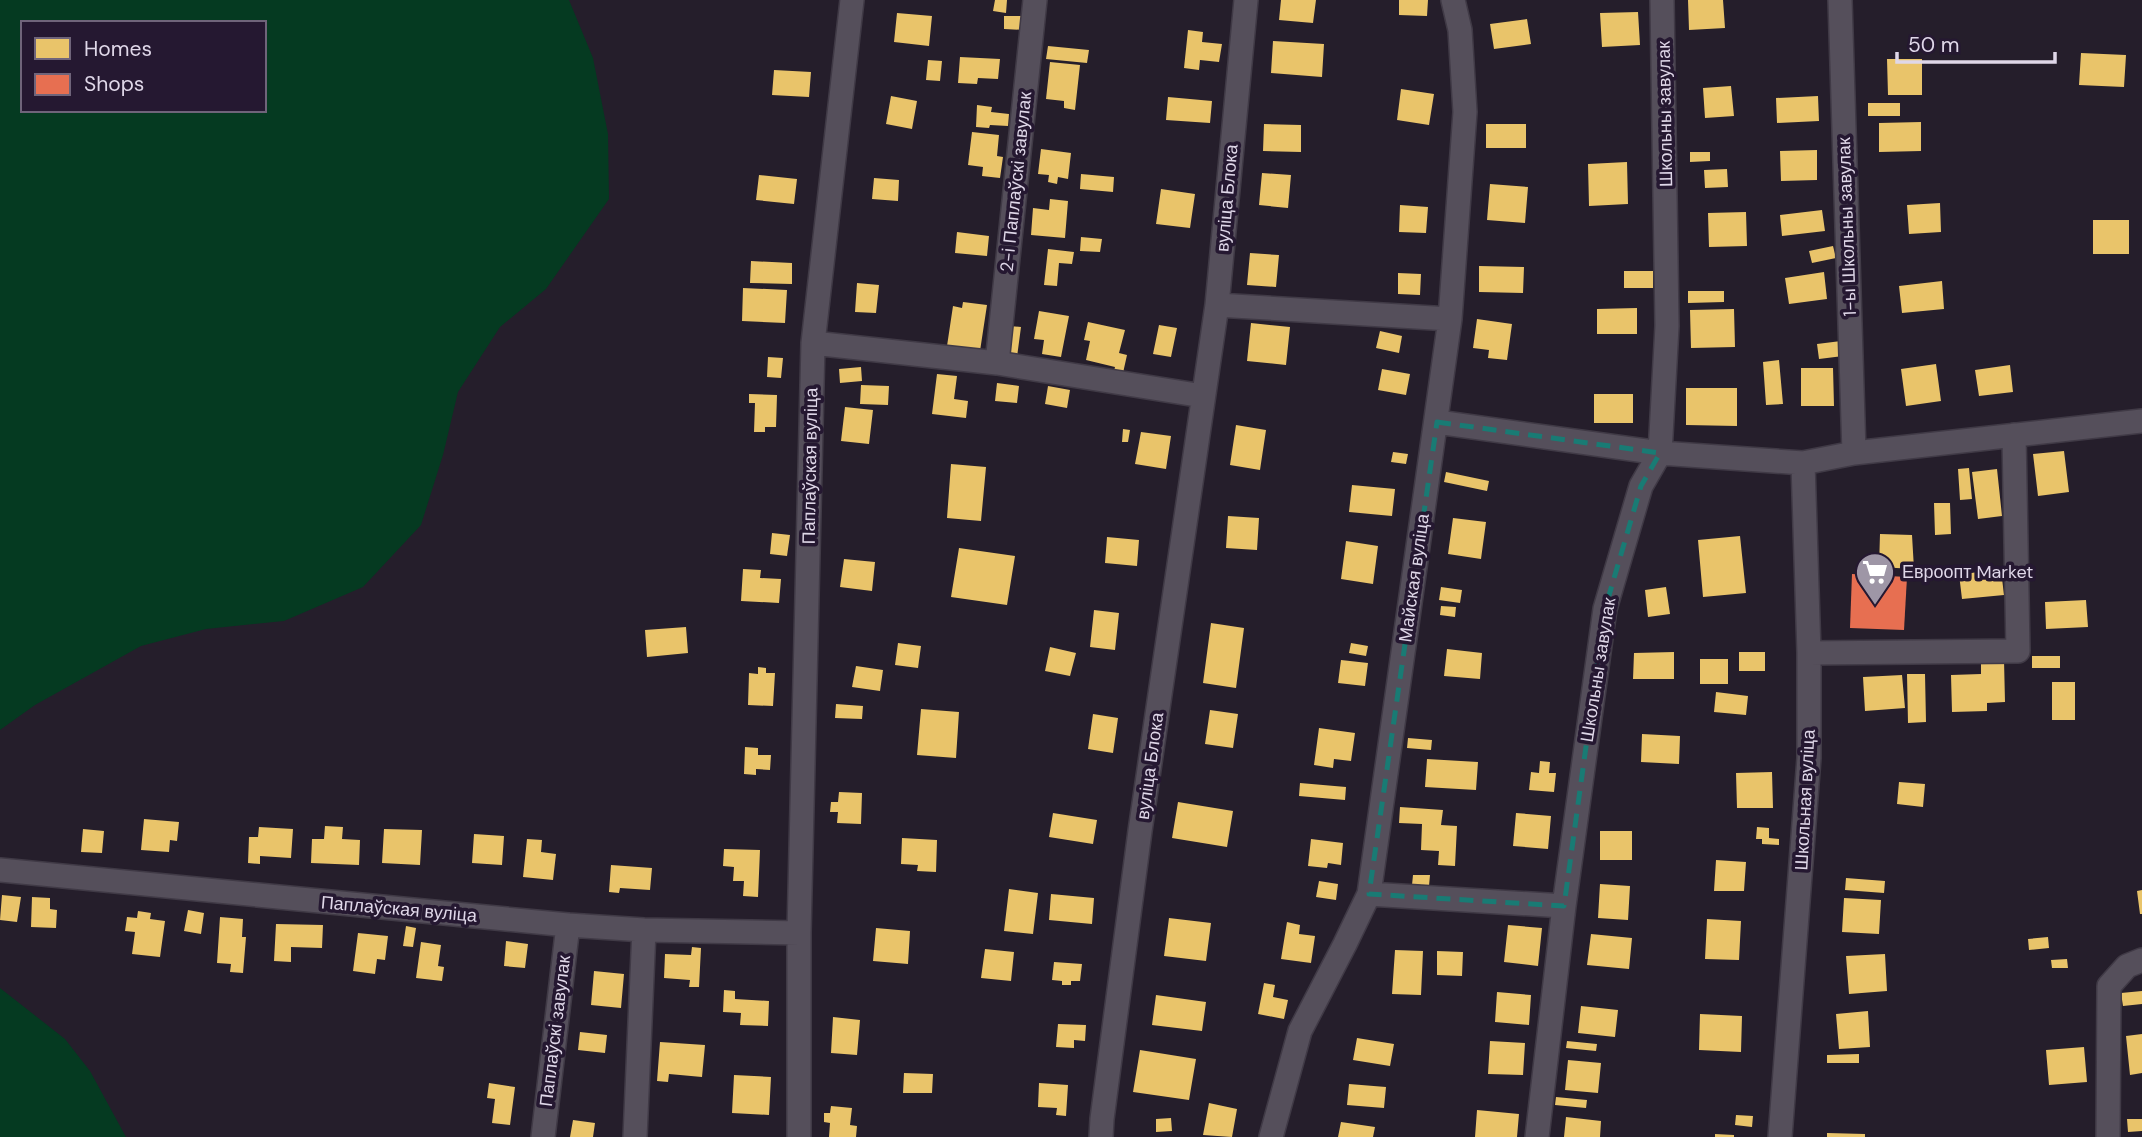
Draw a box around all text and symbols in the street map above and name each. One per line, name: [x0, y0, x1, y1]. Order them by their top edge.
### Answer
legend: [21, 21, 266, 112]
scale bar: [1897, 21, 2054, 65]
text: 50 m: [1908, 31, 1959, 59]
text: Homes: [84, 35, 152, 63]
street label: Школьны завулак: [1652, 41, 1678, 187]
text: Shops: [84, 70, 144, 98]
street label: 2-і Паплаўскі завулак: [995, 91, 1037, 273]
street label: 1-ы Школьны завулак: [1832, 137, 1862, 317]
street label: вуліца Блока: [1210, 142, 1244, 253]
street label: Паплаўская вуліца: [797, 387, 823, 545]
street label: Майская вуліца: [1393, 511, 1435, 644]
supermarket icon: Евроопт Market: [1854, 551, 1896, 606]
place label: Евроопт Market: [1902, 560, 2033, 584]
street label: Школьны завулак: [1575, 596, 1621, 744]
street label: вуліца Блока: [1131, 710, 1170, 821]
street label: Школьная вуліца: [1789, 728, 1821, 871]
street label: Паплаўская вуліца: [320, 890, 479, 928]
street label: Паплаўскі завулак: [534, 954, 576, 1108]

